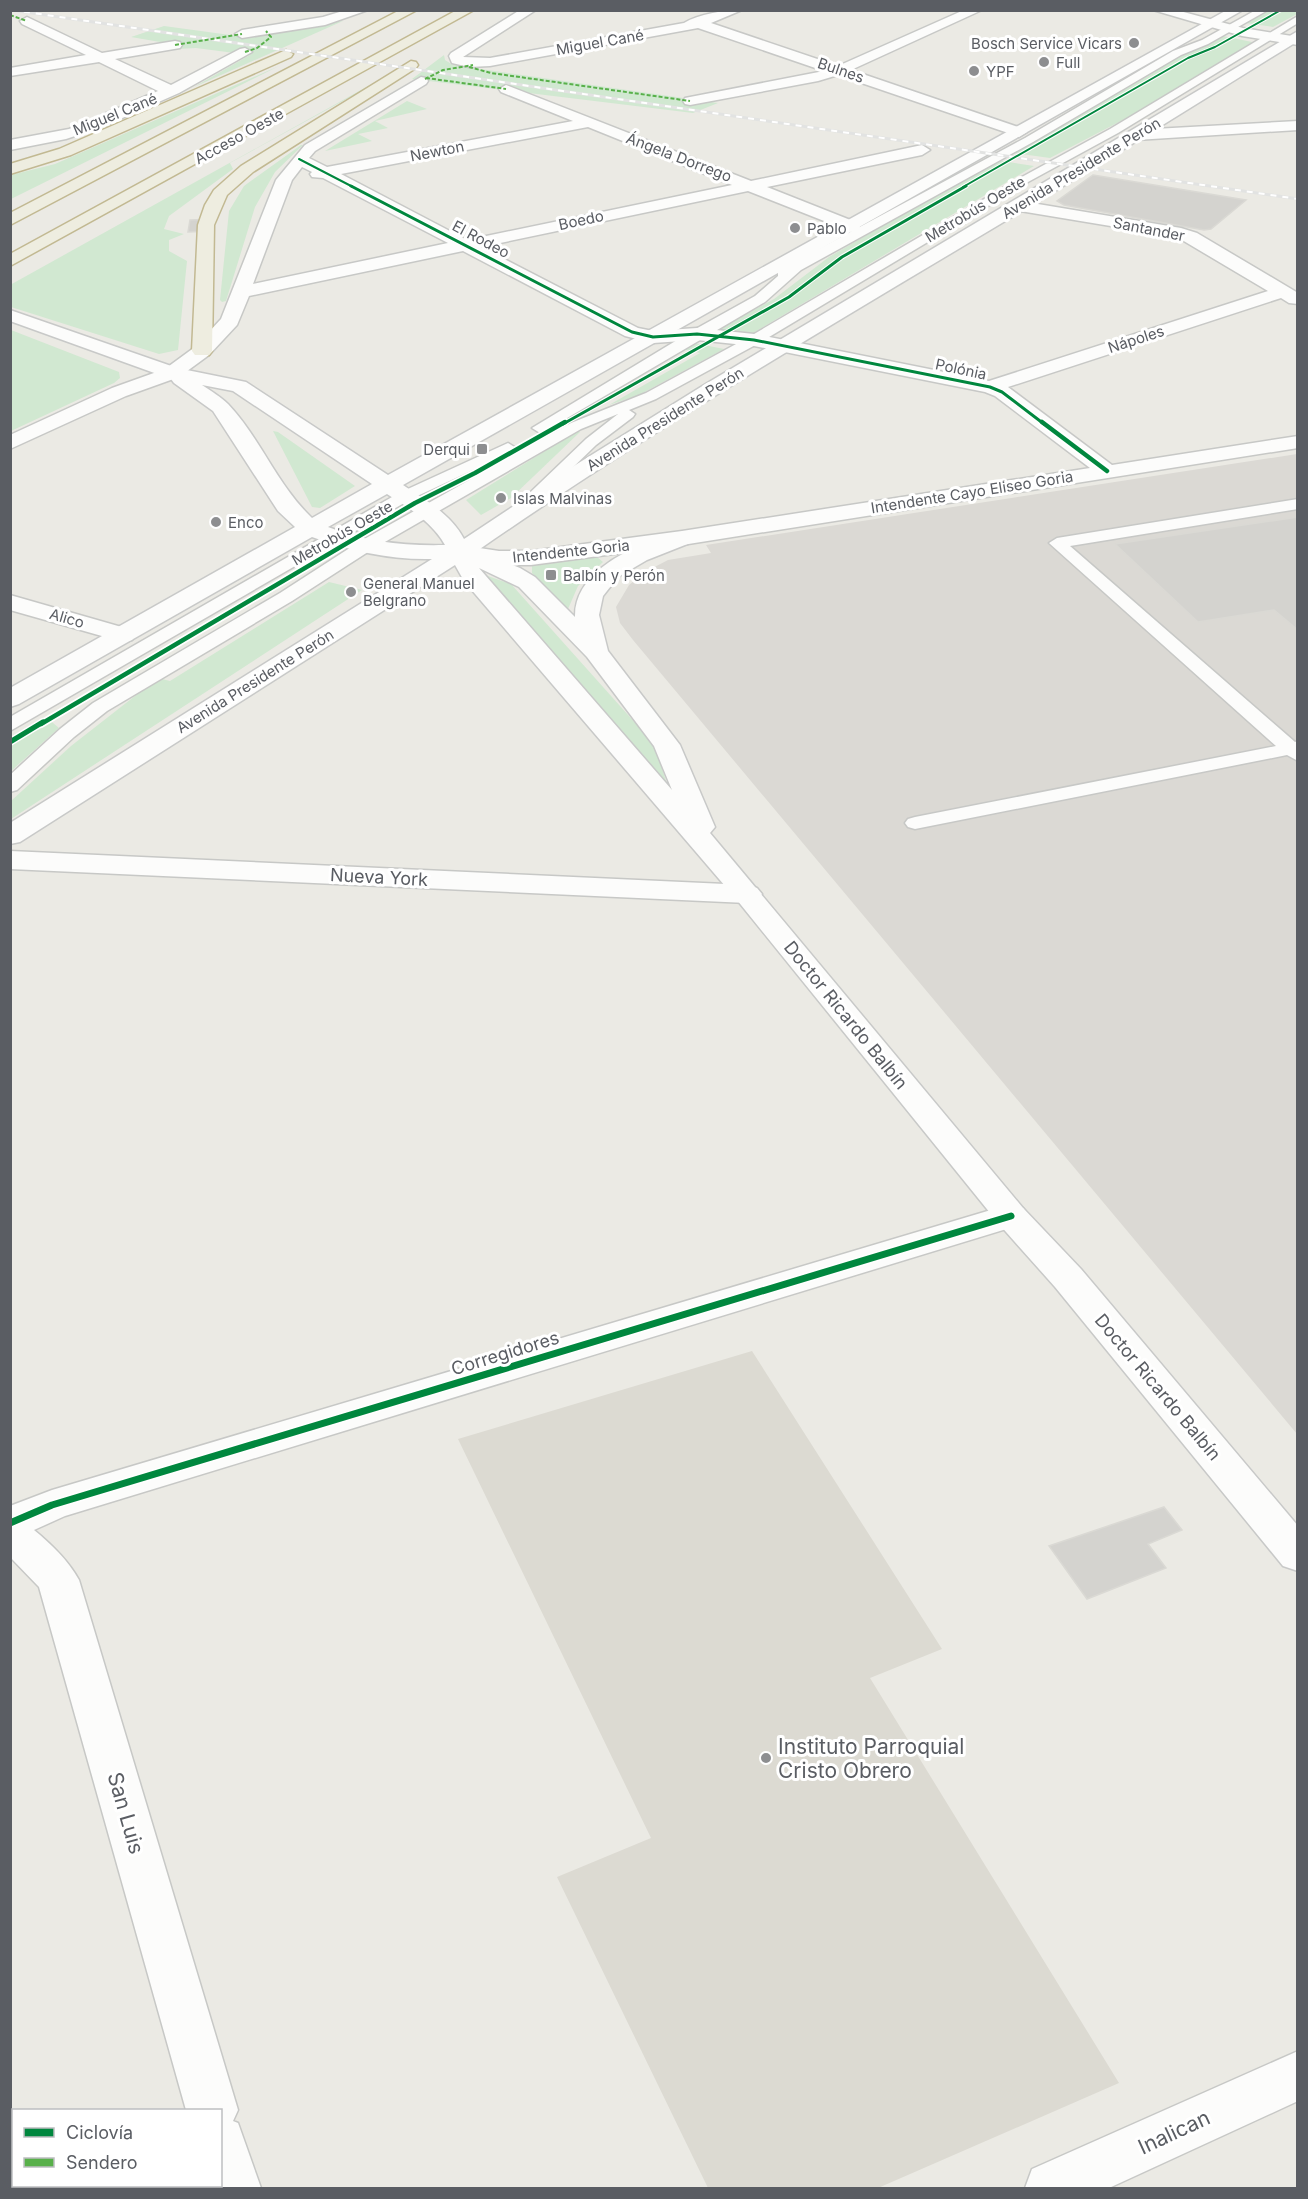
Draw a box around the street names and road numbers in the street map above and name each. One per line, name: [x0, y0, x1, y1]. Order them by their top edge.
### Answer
street label: Miguel Cané: [555, 25, 645, 59]
street label: Bulnes: [815, 53, 867, 87]
street label: Miguel Cané: [70, 89, 160, 139]
street label: Acceso Oeste: [191, 104, 287, 168]
street label: Avenida Presidente Perón: [998, 113, 1164, 223]
street label: Ángela Dorrego: [624, 128, 734, 186]
street label: Newton: [408, 136, 466, 166]
street label: Metrobús Oeste: [921, 172, 1029, 246]
street label: Boedo: [557, 206, 605, 234]
street label: Santander: [1111, 213, 1187, 245]
street label: El Rodeo: [449, 216, 513, 262]
street label: Nápoles: [1105, 321, 1167, 357]
street label: Polónia: [934, 354, 988, 384]
street label: Avenida Presidente Perón: [583, 363, 747, 475]
street label: Intendente Cayo Eliseo Goria: [869, 467, 1075, 517]
street label: Metrobús Oeste: [288, 496, 396, 570]
street label: Intendente Goria: [511, 535, 631, 567]
street label: Alico: [47, 604, 87, 632]
street label: Avenida Presidente Perón: [173, 625, 337, 737]
street label: Nueva York: [329, 864, 429, 890]
street label: Doctor Ricardo Balbín: [780, 937, 912, 1093]
street label: Doctor Ricardo Balbín: [1091, 1310, 1225, 1464]
street label: Corregidores: [449, 1327, 561, 1379]
street label: San Luis: [102, 1769, 150, 1857]
street label: Inalican: [1134, 2105, 1214, 2159]

